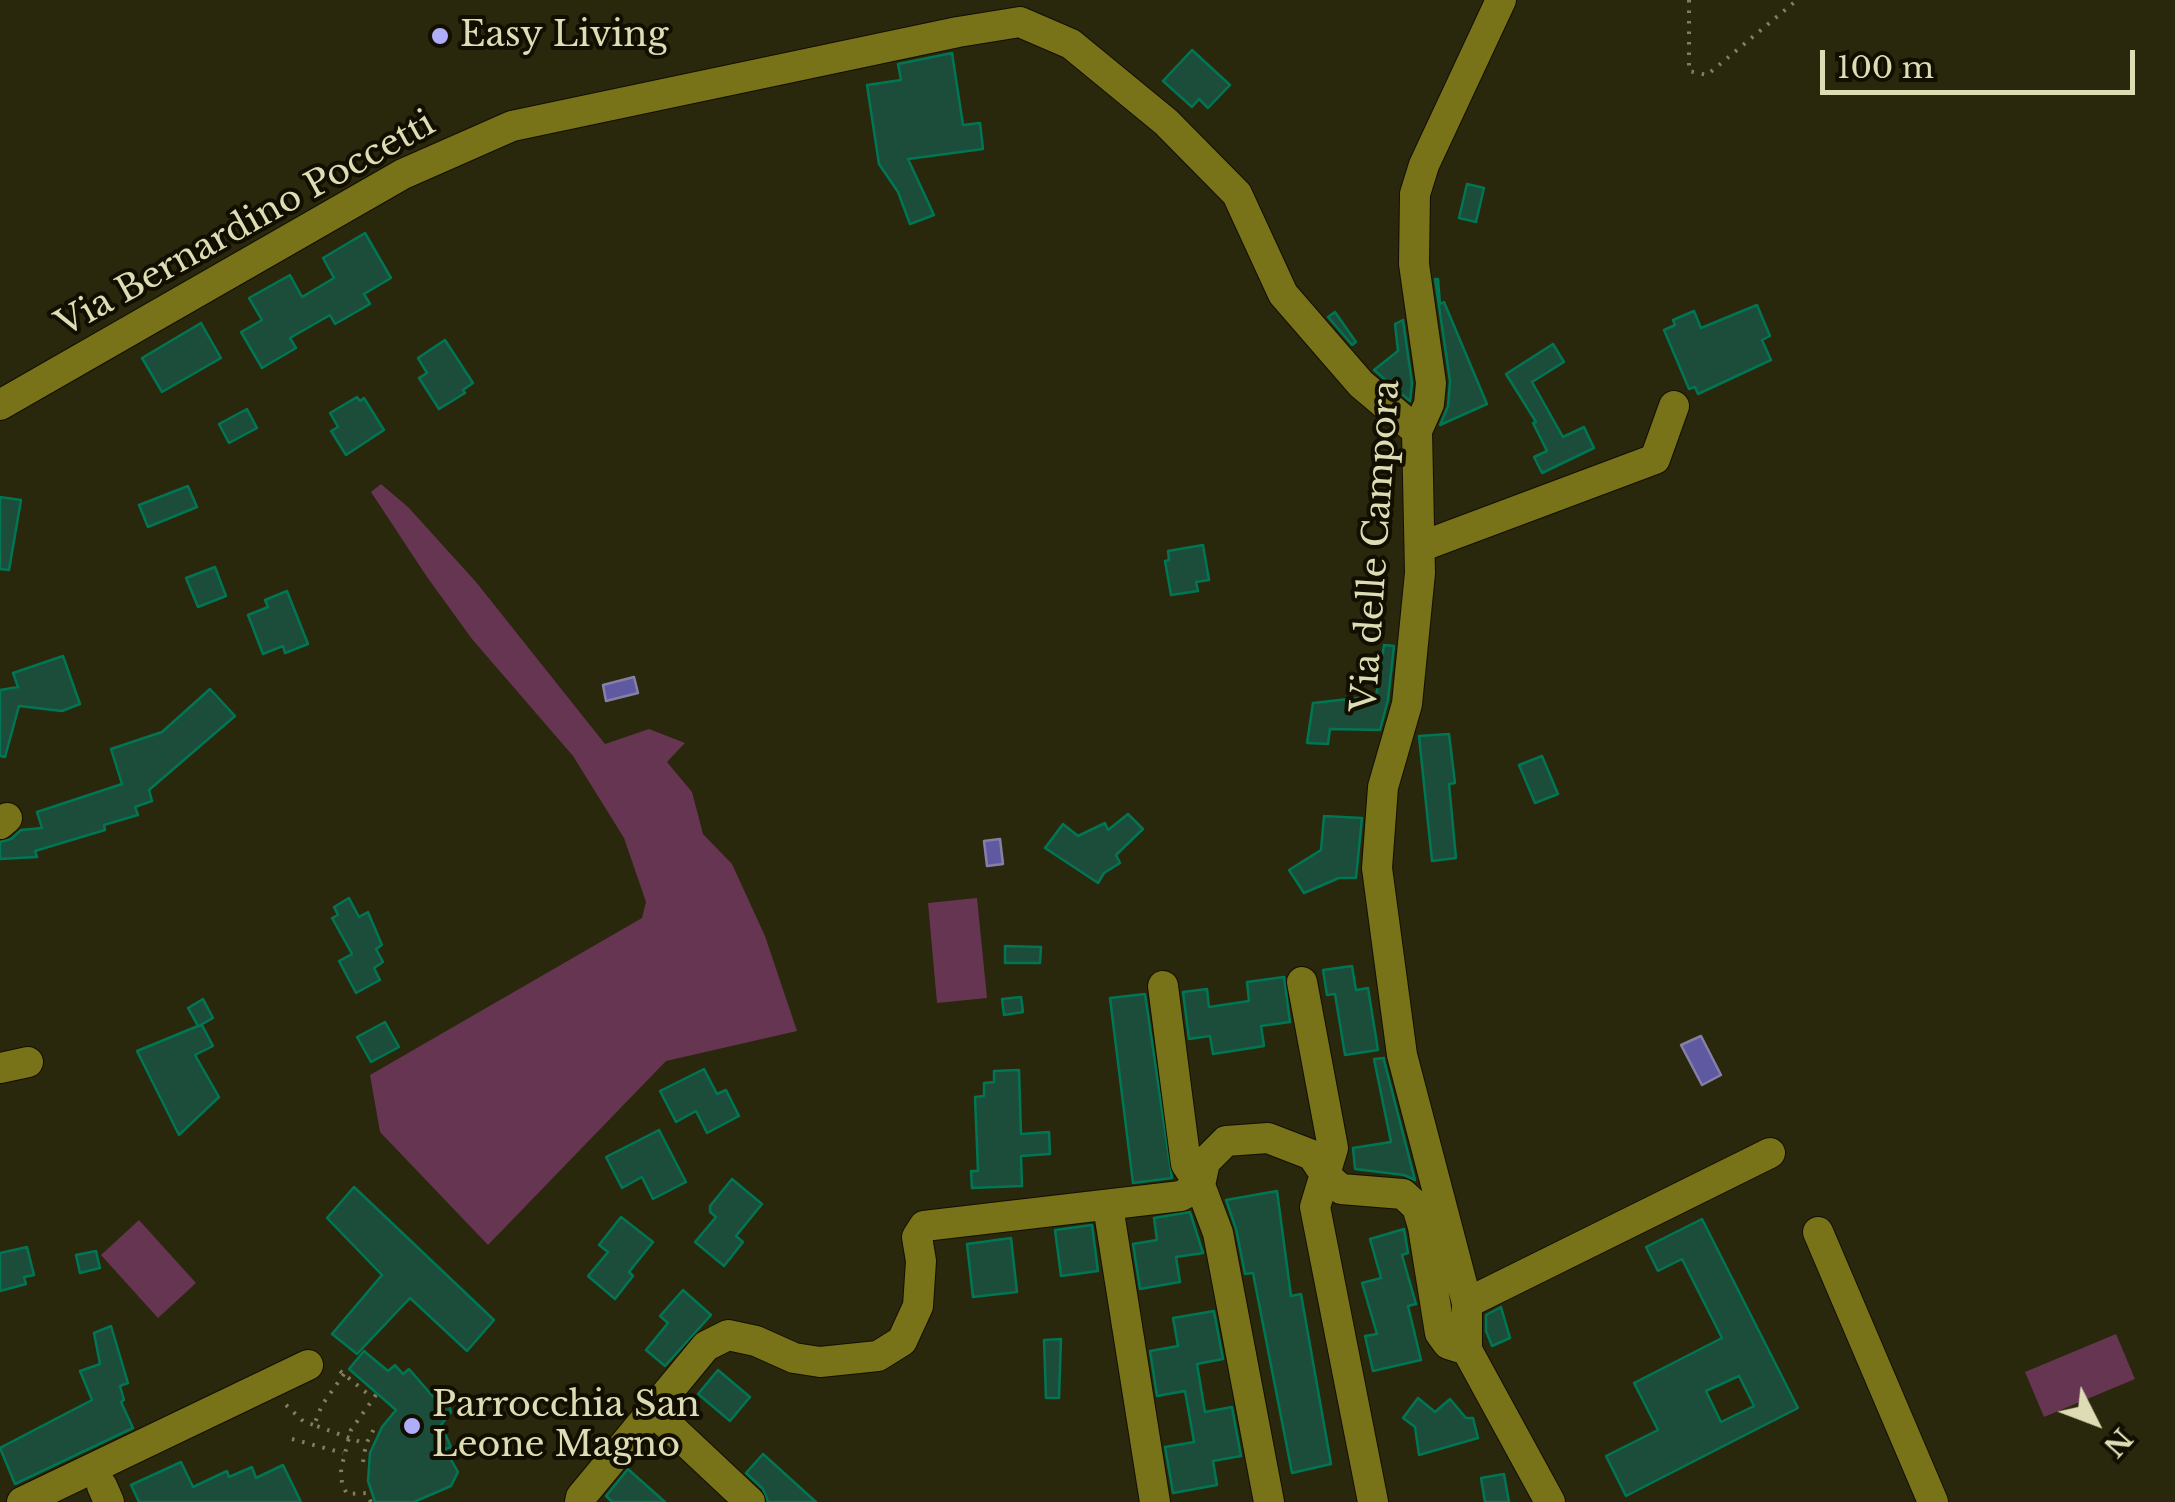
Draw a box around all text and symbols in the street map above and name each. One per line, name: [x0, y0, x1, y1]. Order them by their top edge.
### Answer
place label: Easy Living: [460, 15, 668, 57]
marker: Easy Living: [429, 25, 451, 47]
scale bar: [1825, 30, 2140, 92]
text: 100 m: [1837, 49, 1934, 86]
street label: Via Bernardino Poccetti: [49, 103, 443, 347]
street label: Via delle Campora: [1344, 379, 1410, 713]
north arrow: [2045, 1372, 2145, 1472]
place label: Parrocchia San Leone Magno: [432, 1385, 700, 1467]
marker: Parrocchia San Leone Magno: [401, 1415, 423, 1437]
text: N: [2096, 1421, 2139, 1464]

